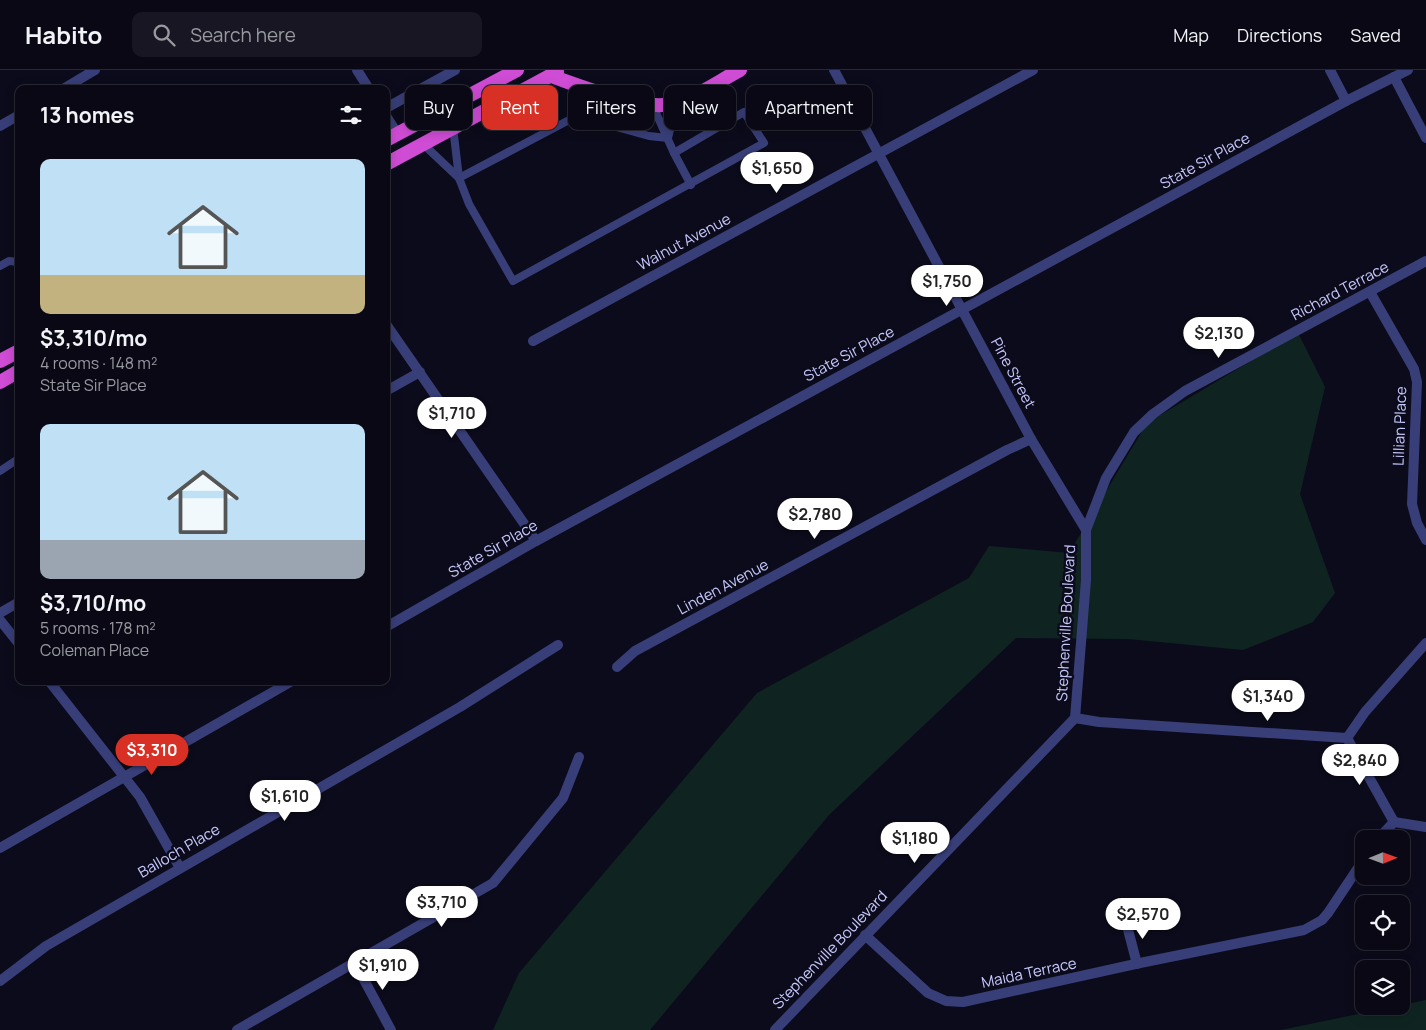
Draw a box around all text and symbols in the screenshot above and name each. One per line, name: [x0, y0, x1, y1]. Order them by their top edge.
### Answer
search box: [132, 12, 482, 57]
text: Habito: [25, 18, 102, 51]
icon: search: [150, 21, 178, 49]
text: Search here: [190, 22, 296, 48]
text: Map: [1173, 23, 1209, 47]
text: Directions: [1237, 23, 1322, 47]
text: Saved: [1350, 23, 1401, 47]
chip: Buy: [405, 85, 472, 130]
chip: Rent: [482, 85, 558, 130]
chip: Filters: [568, 85, 654, 130]
chip: New: [664, 85, 736, 130]
chip: Apartment: [746, 85, 872, 130]
text: 13 homes: [40, 101, 134, 129]
icon: filters: [337, 101, 365, 129]
street label: State Sir Place: [1156, 127, 1254, 194]
pin: $1,650: [736, 152, 818, 194]
text: $1,650: [751, 157, 803, 179]
icon: home: [158, 192, 248, 282]
street label: Walnut Avenue: [633, 208, 735, 275]
street label: Richard Terrace: [1287, 256, 1393, 325]
pin: $1,750: [906, 264, 988, 307]
text: $1,750: [922, 270, 972, 292]
pin: $2,130: [1178, 316, 1260, 359]
street label: State Sir Place: [800, 321, 898, 386]
text: $2,130: [1194, 322, 1244, 344]
text: $3,310/mo: [40, 324, 147, 352]
street label: Pine Street: [986, 334, 1041, 412]
text: 4 rooms · 148 m²: [40, 352, 157, 374]
text: State Sir Place: [40, 374, 147, 396]
street label: Lillian Place: [1388, 386, 1411, 466]
pin: $1,710: [411, 396, 493, 439]
text: $1,710: [428, 402, 476, 424]
icon: home: [158, 457, 248, 547]
pin: $2,780: [774, 498, 856, 540]
text: $2,780: [788, 503, 842, 525]
street label: State Sir Place: [444, 514, 541, 583]
street label: Stephenville Boulevard: [1051, 544, 1080, 702]
street label: Linden Avenue: [673, 554, 772, 619]
text: $3,710/mo: [40, 589, 146, 617]
text: 5 rooms · 178 m²: [40, 617, 156, 639]
text: Coleman Place: [40, 639, 149, 661]
pin: $1,340: [1227, 680, 1309, 722]
text: $1,340: [1243, 685, 1293, 707]
pin: $3,310: [111, 734, 193, 776]
text: $3,310: [126, 739, 178, 761]
pin: $2,840: [1319, 744, 1401, 786]
text: $2,840: [1333, 749, 1387, 771]
pin: $1,610: [244, 780, 326, 822]
text: $1,610: [261, 785, 309, 807]
street label: Balloch Place: [134, 819, 224, 883]
pin: $1,180: [874, 822, 956, 864]
text: $1,180: [892, 827, 938, 849]
north arrow: [1355, 830, 1410, 885]
map controls: [1355, 830, 1410, 1015]
pin: $3,710: [401, 886, 483, 928]
street label: Stephenville Boulevard: [767, 886, 892, 1013]
text: $3,710: [417, 891, 467, 913]
button: locate: [1355, 895, 1410, 950]
pin: $2,570: [1102, 898, 1184, 940]
text: $2,570: [1117, 903, 1169, 925]
pin: $1,910: [342, 948, 424, 991]
street label: Maida Terrace: [979, 952, 1079, 993]
text: $1,910: [359, 954, 407, 976]
button: layers: [1355, 960, 1410, 1015]

